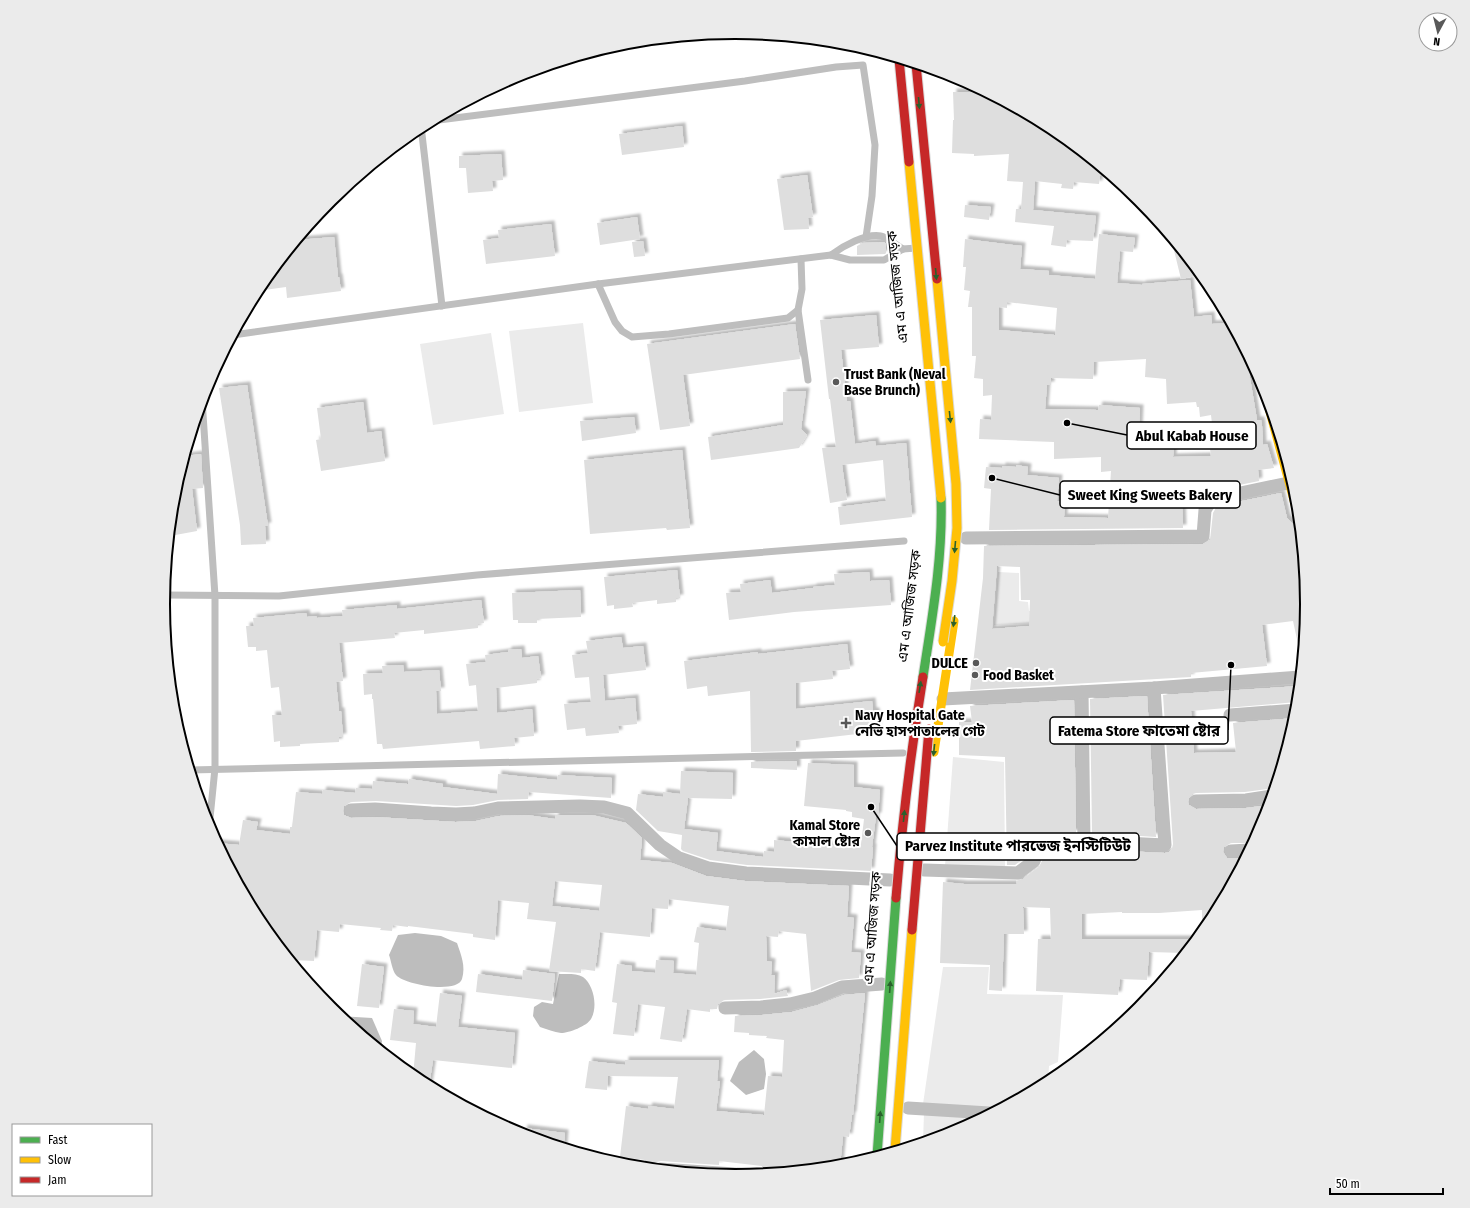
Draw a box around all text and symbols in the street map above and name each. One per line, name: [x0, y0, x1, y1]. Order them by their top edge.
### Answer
north arrow: [1418, 12, 1458, 52]
text: N: [1433, 35, 1441, 48]
one-way arrow: [916, 97, 923, 109]
street label: এম এ আজিজ সড়ক: [883, 229, 912, 344]
one-way arrow: [932, 268, 939, 280]
place label: Trust Bank (Neval Base Brunch): [844, 366, 946, 399]
marker: Trust Bank (Neval Base Brunch): [831, 377, 841, 387]
one-way arrow: [947, 411, 953, 423]
callout: Abul Kabab House: [1127, 422, 1256, 449]
text: Abul Kabab House: [1134, 427, 1249, 445]
callout: Sweet King Sweets Bakery: [1060, 481, 1240, 508]
text: Sweet King Sweets Bakery: [1068, 486, 1233, 504]
one-way arrow: [952, 541, 958, 553]
street label: এম এ আজিজ সড়ক: [894, 548, 925, 663]
one-way arrow: [951, 615, 957, 627]
place label: DULCE: [932, 655, 968, 672]
marker: DULCE: [971, 658, 981, 668]
place label: Food Basket: [983, 667, 1055, 684]
marker: Food Basket: [970, 670, 980, 680]
one-way arrow: [917, 681, 923, 693]
place label: Navy Hospital Gate নেভি হাসপাতালের গেট: [855, 707, 985, 740]
marker: Navy Hospital Gate নেভি হাসপাতালের গেট: [840, 717, 852, 729]
callout: Fatema Store ফাতেমা ষ্টোর: [1050, 717, 1228, 744]
text: Fatema Store ফাতেমা ষ্টোর: [1058, 722, 1221, 740]
one-way arrow: [931, 743, 938, 756]
one-way arrow: [900, 810, 907, 822]
place label: Kamal Store কামাল ষ্টোর: [790, 817, 861, 850]
marker: Kamal Store কামাল ষ্টোর: [863, 828, 873, 838]
callout: Parvez Institute পারভেজ ইনস্টিটিউট: [897, 833, 1139, 860]
text: Parvez Institute পারভেজ ইনস্টিটিউট: [905, 836, 1131, 855]
street label: এম এ আজিজ সড়ক: [860, 870, 885, 985]
one-way arrow: [886, 981, 893, 993]
one-way arrow: [876, 1111, 883, 1123]
legend: [12, 1124, 152, 1196]
text: Fast: [48, 1133, 67, 1147]
text: Slow: [48, 1153, 71, 1167]
scale bar: [1330, 1170, 1443, 1196]
text: Jam: [48, 1173, 66, 1187]
text: 50 m: [1336, 1177, 1360, 1191]

